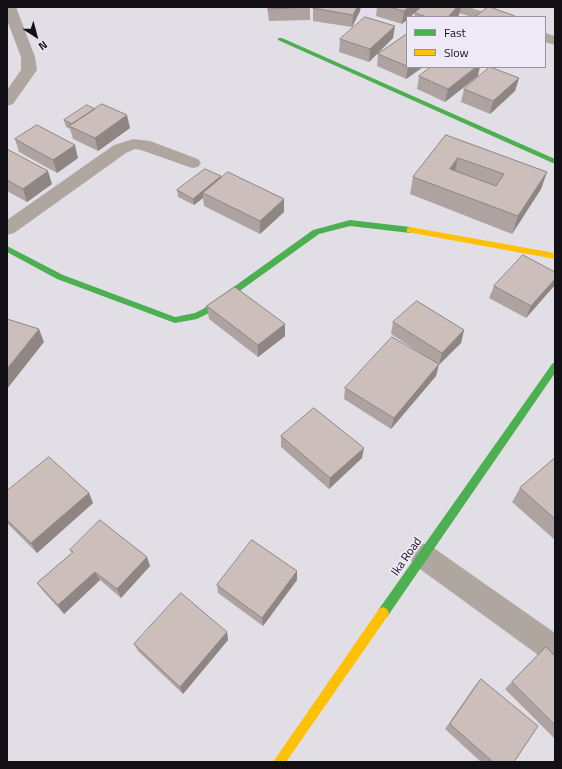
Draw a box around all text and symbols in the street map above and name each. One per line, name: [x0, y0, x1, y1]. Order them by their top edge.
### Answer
north arrow: [16, 16, 56, 56]
legend: [406, 16, 546, 68]
text: Fast: [444, 23, 466, 42]
text: N: [35, 37, 51, 54]
text: Slow: [444, 43, 469, 62]
street label: Ika Road: [389, 535, 425, 579]

